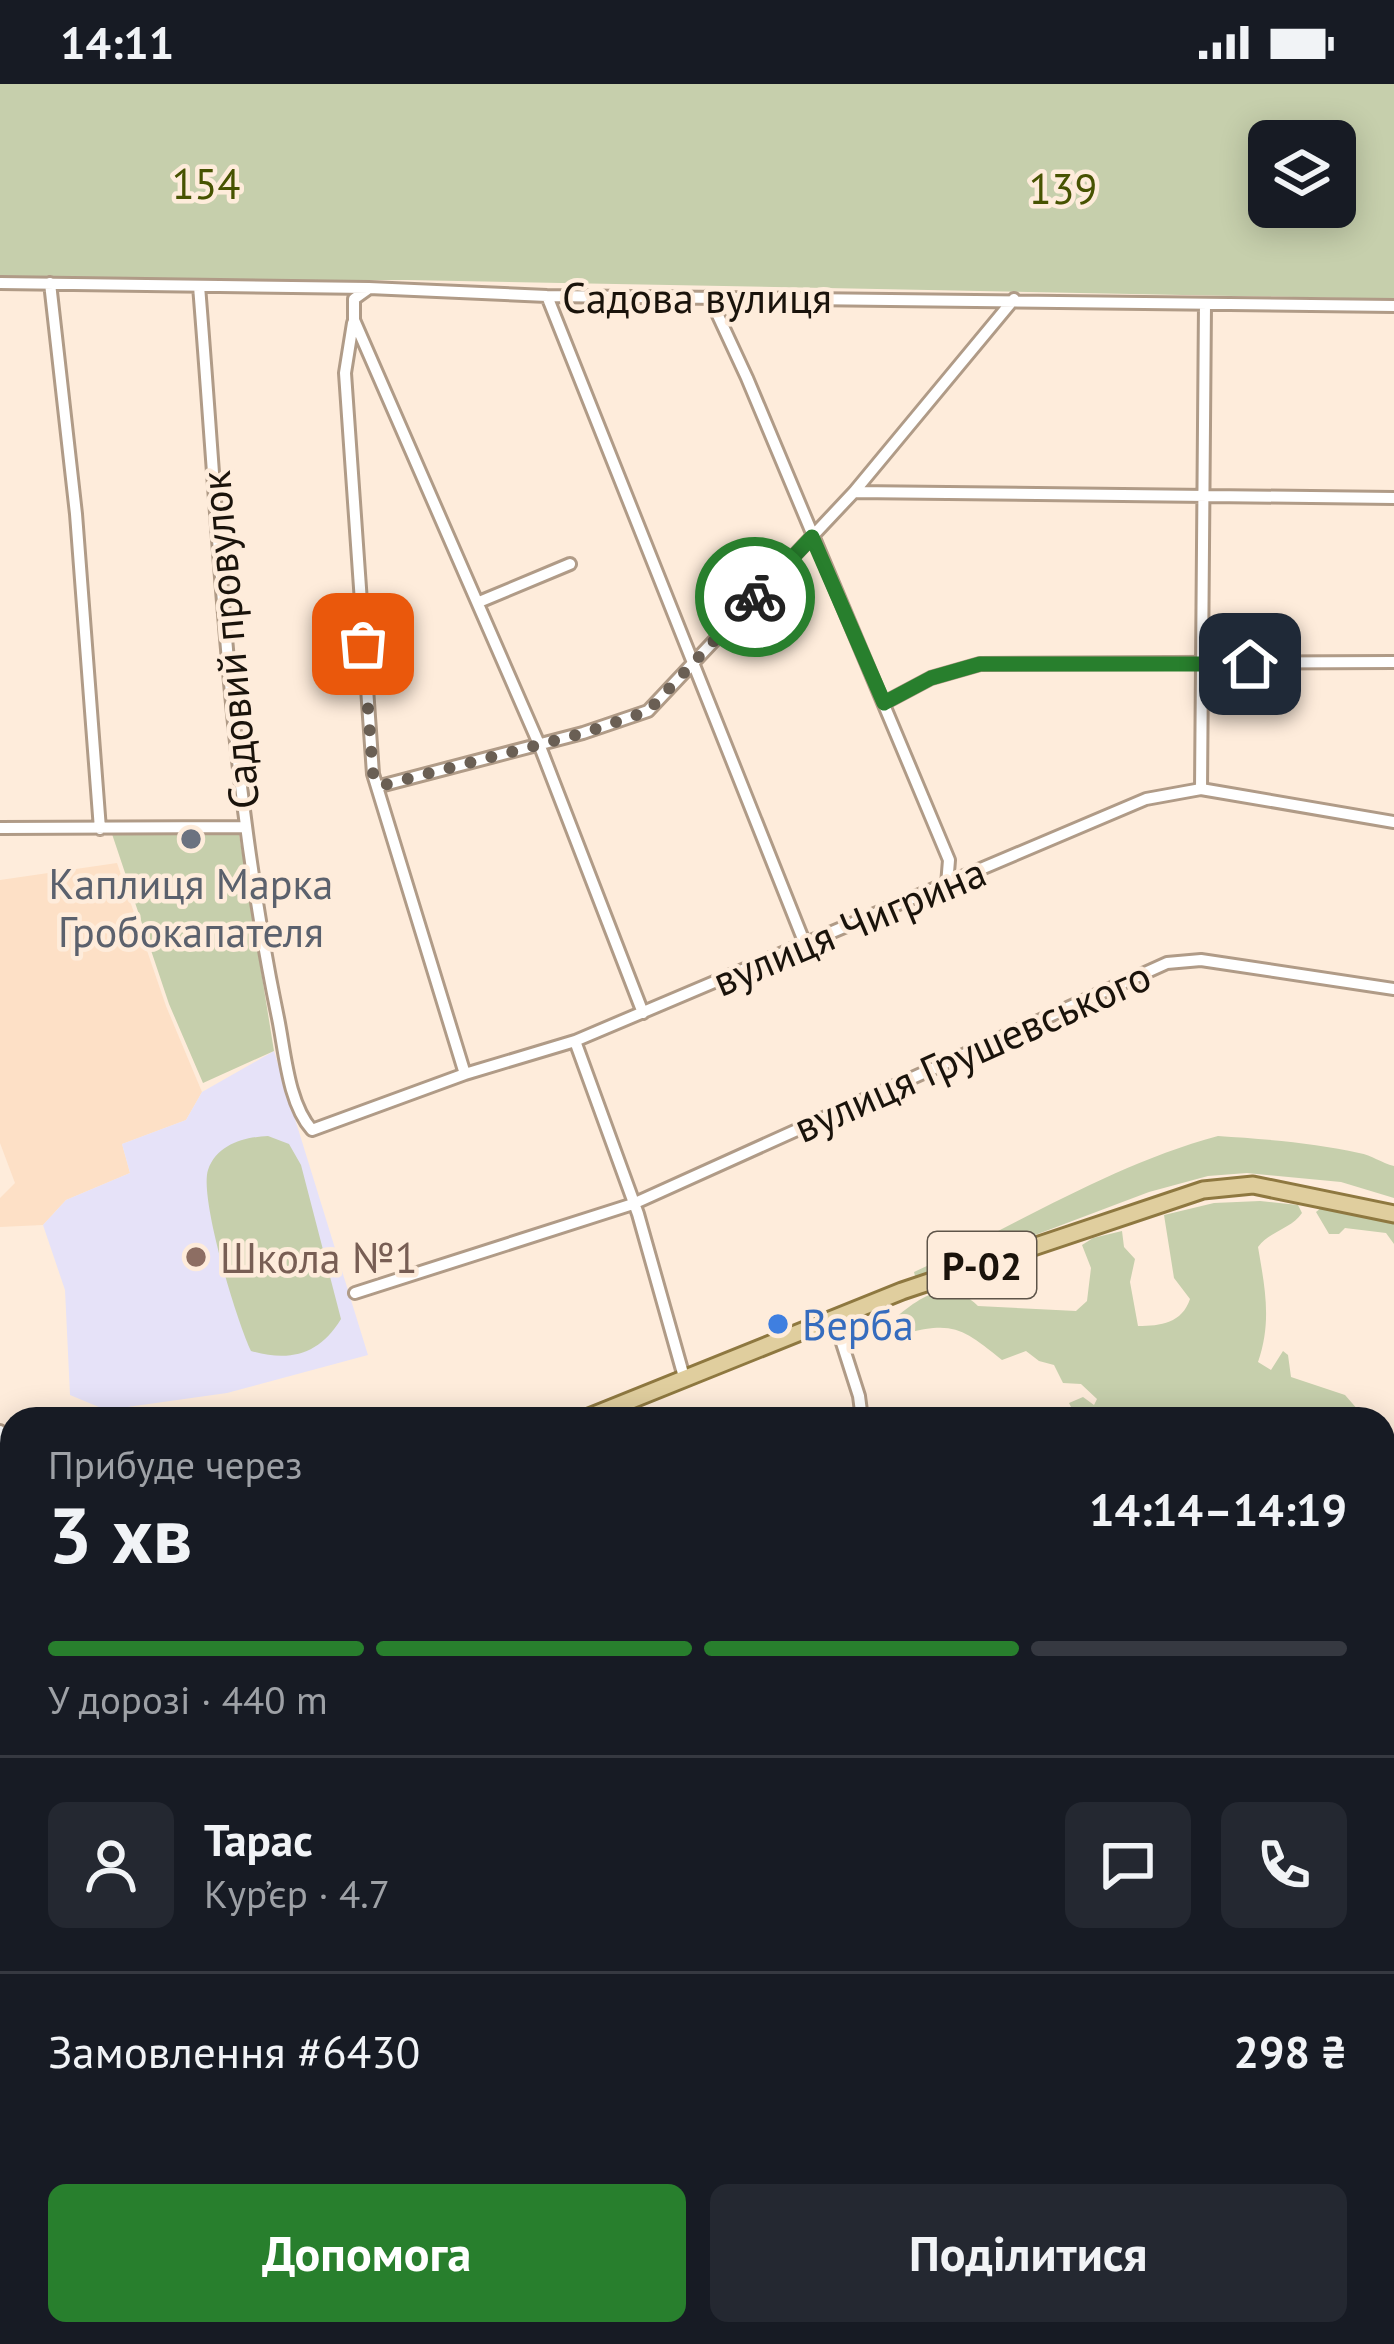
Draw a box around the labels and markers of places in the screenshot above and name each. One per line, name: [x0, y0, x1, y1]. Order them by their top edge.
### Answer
pin: [312, 593, 414, 695]
pin: [1199, 613, 1301, 715]
marker: Каплиця Марка Гробокапателя: [178, 826, 204, 852]
place label: Каплиця Марка Гробокапателя: [49, 856, 333, 959]
place label: Школа №1: [220, 1230, 418, 1285]
marker: Школа №1: [183, 1244, 209, 1270]
place label: Верба: [802, 1297, 914, 1352]
marker: Верба: [765, 1311, 791, 1337]

